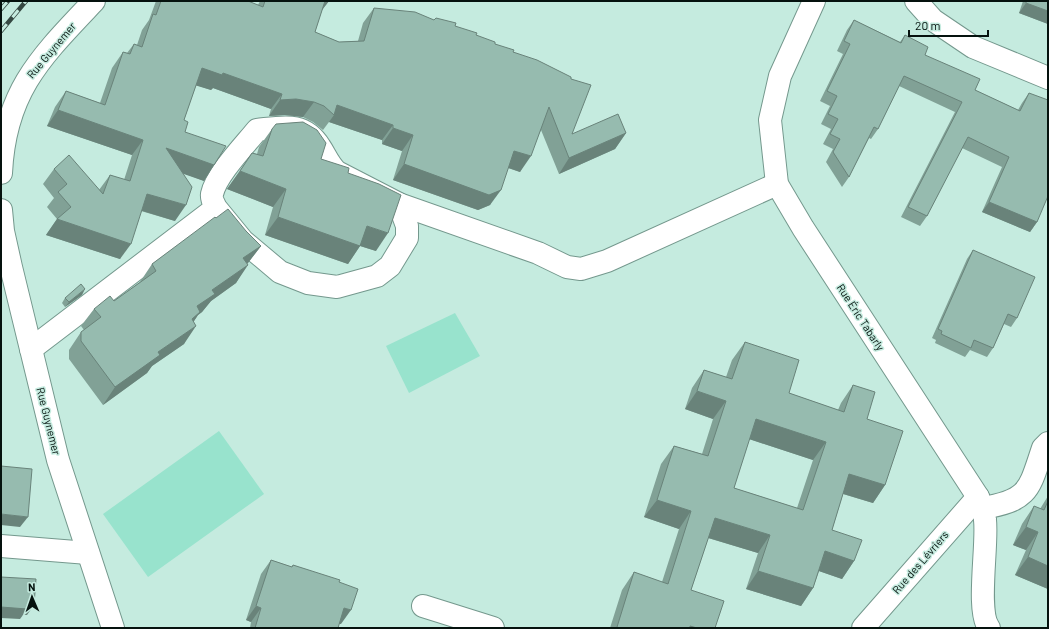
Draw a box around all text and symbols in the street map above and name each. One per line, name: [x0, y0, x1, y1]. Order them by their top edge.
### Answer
scale bar: [909, 12, 988, 38]
text: 20 m: [915, 18, 941, 32]
street label: Rue Guynemer: [24, 19, 78, 81]
street label: Rue Éric Tabarly: [835, 281, 887, 353]
street label: Rue Guynemer: [34, 386, 64, 456]
street label: Rue des Lévriers: [889, 528, 951, 596]
north arrow: [12, 577, 52, 617]
text: N: [28, 580, 36, 593]

